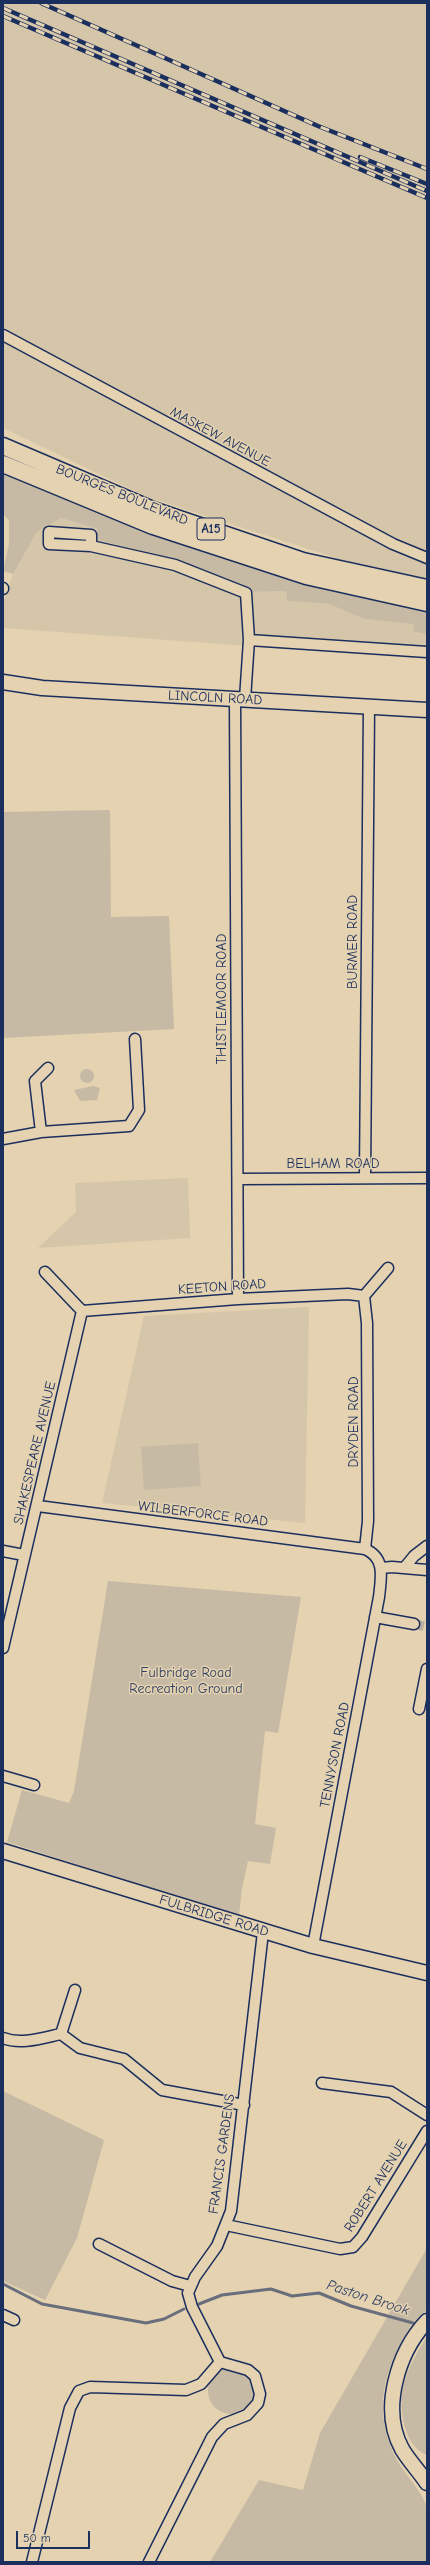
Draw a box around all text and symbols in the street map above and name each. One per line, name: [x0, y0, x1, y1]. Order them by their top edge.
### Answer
street label: MASKEW AVENUE: [167, 403, 273, 471]
street label: BOURGES BOULEVARD: [53, 461, 191, 529]
road number: A15: [197, 518, 225, 540]
street label: LINCOLN ROAD: [167, 687, 263, 709]
street label: BURMER ROAD: [345, 895, 361, 989]
street label: THISTLEMOOR ROAD: [214, 934, 230, 1064]
street label: BELHAM ROAD: [286, 1156, 380, 1172]
street label: KEETON ROAD: [177, 1276, 267, 1298]
street label: DRYDEN ROAD: [346, 1377, 362, 1467]
street label: SHAKESPEARE AVENUE: [10, 1380, 60, 1526]
street label: WILBERFORCE ROAD: [137, 1498, 269, 1530]
park label: Fulbridge Road Recreation Ground: [129, 1665, 243, 1698]
street label: TENNYSON ROAD: [317, 1701, 353, 1809]
street label: FULBRIDGE ROAD: [157, 1891, 271, 1941]
street label: FRANCIS GARDENS: [205, 2093, 239, 2215]
street label: ROBERT AVENUE: [341, 2137, 411, 2235]
water label: Paston Brook: [324, 2276, 412, 2320]
scale bar: [18, 2523, 92, 2549]
text: 50 m: [23, 2531, 51, 2545]

